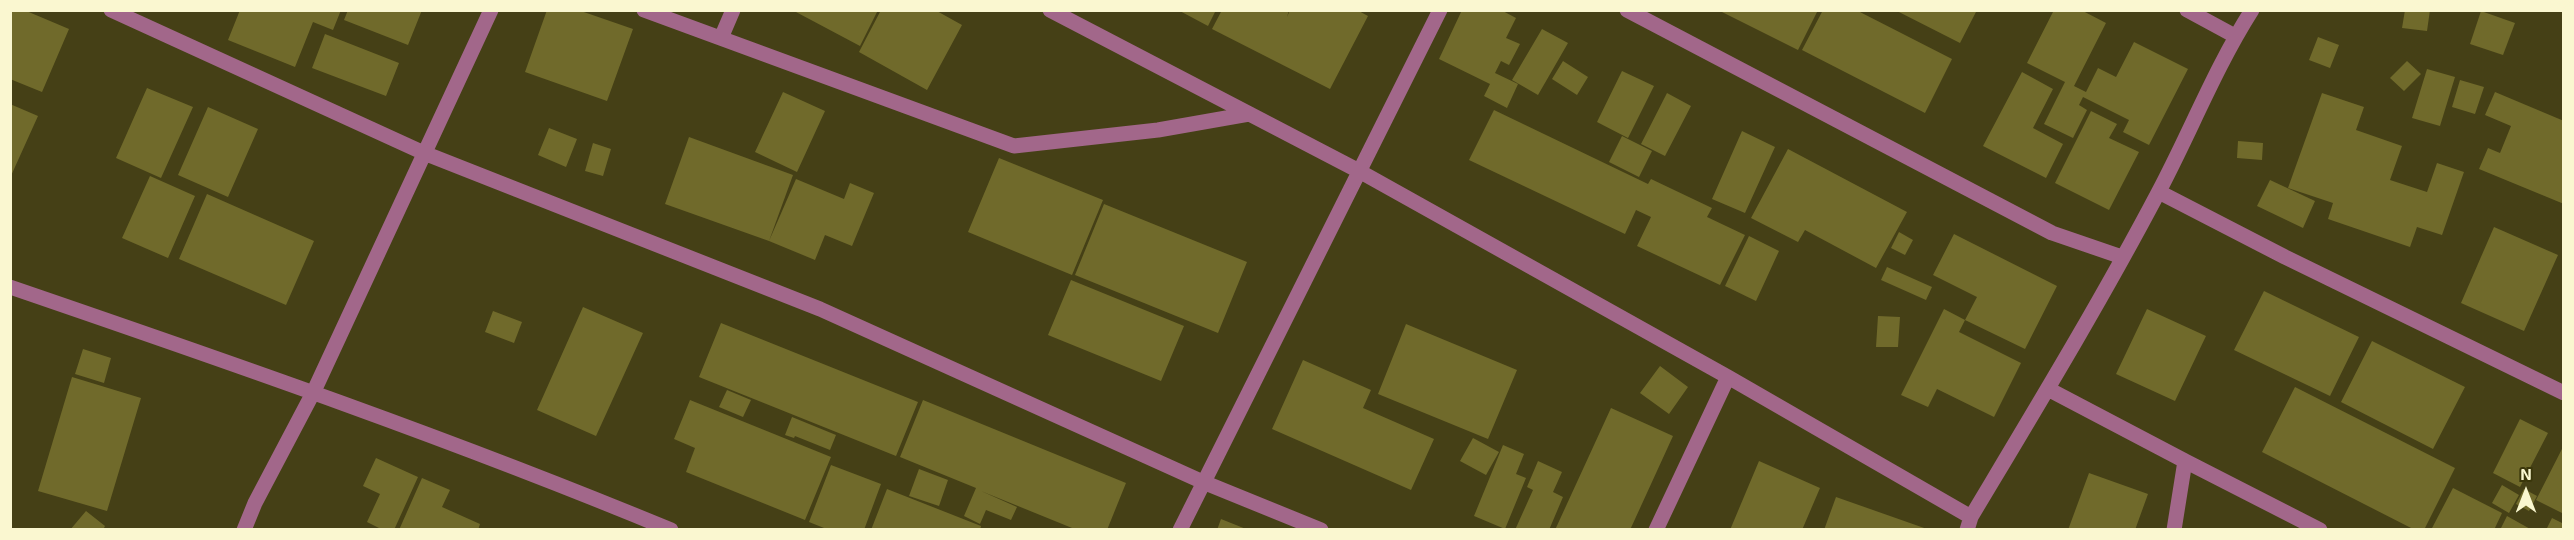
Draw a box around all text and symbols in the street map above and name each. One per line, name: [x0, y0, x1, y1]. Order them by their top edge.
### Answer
north arrow: [2496, 462, 2556, 522]
text: N: [2520, 464, 2532, 483]

